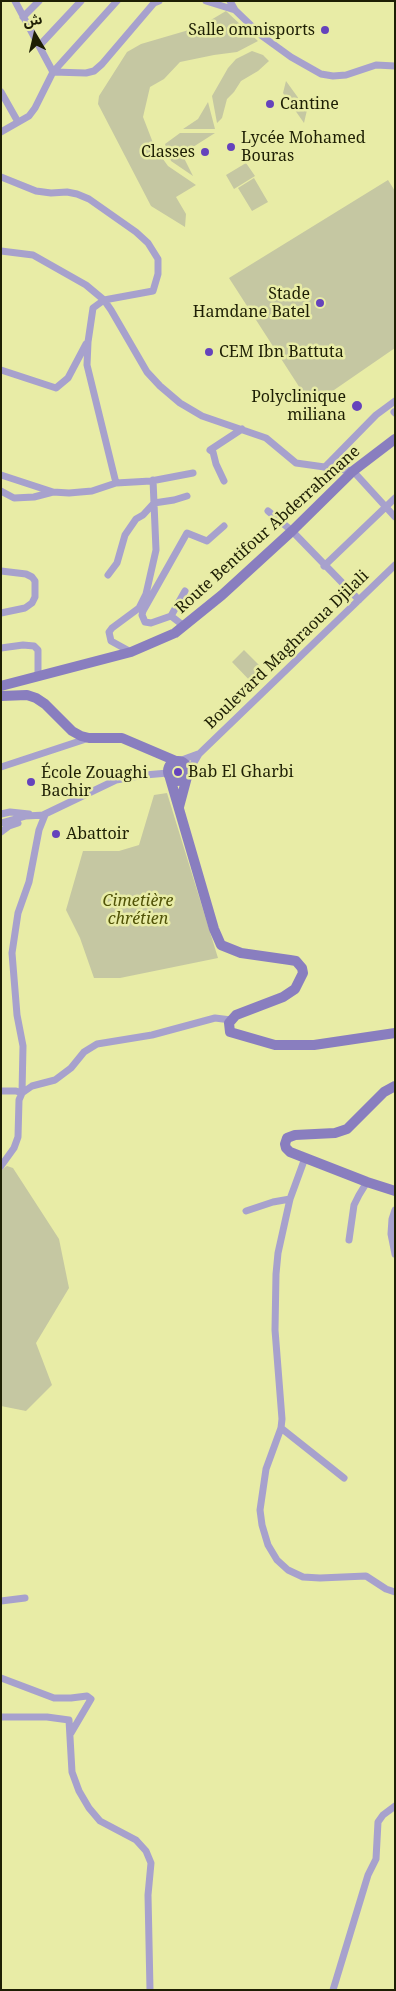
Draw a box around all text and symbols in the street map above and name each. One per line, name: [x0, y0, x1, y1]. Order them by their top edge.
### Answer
text: ش: [22, 9, 44, 31]
north arrow: [10, 10, 60, 60]
place label: Salle omnisports: [188, 20, 315, 40]
marker: Salle omnisports: [319, 24, 331, 36]
place label: Cantine: [280, 94, 339, 114]
marker: Cantine: [264, 98, 276, 110]
place label: Lycée Mohamed Bouras: [241, 128, 366, 166]
marker: Lycée Mohamed Bouras: [225, 141, 237, 153]
place label: Classes: [141, 142, 195, 162]
marker: Classes: [199, 146, 211, 158]
place label: Stade Hamdane Batel: [193, 284, 310, 322]
marker: Stade Hamdane Batel: [314, 297, 326, 309]
place label: CEM Ibn Battuta: [219, 342, 344, 362]
marker: CEM Ibn Battuta: [203, 346, 215, 358]
place label: Polyclinique miliana: [251, 387, 346, 425]
marker: Polyclinique miliana: [350, 399, 364, 413]
street label: Route Bentifour Abderrahmane: [172, 442, 364, 618]
street label: Boulevard Maghraoua Djilali: [201, 567, 373, 733]
place label: Bab El Gharbi: [188, 762, 294, 782]
place label: École Zouaghi Bachir: [41, 763, 148, 801]
marker: Bab El Gharbi: [172, 766, 184, 778]
marker: École Zouaghi Bachir: [25, 776, 37, 788]
place label: Abattoir: [66, 824, 129, 844]
marker: Abattoir: [50, 828, 62, 840]
park label: Cimetière chrétien: [103, 891, 173, 929]

